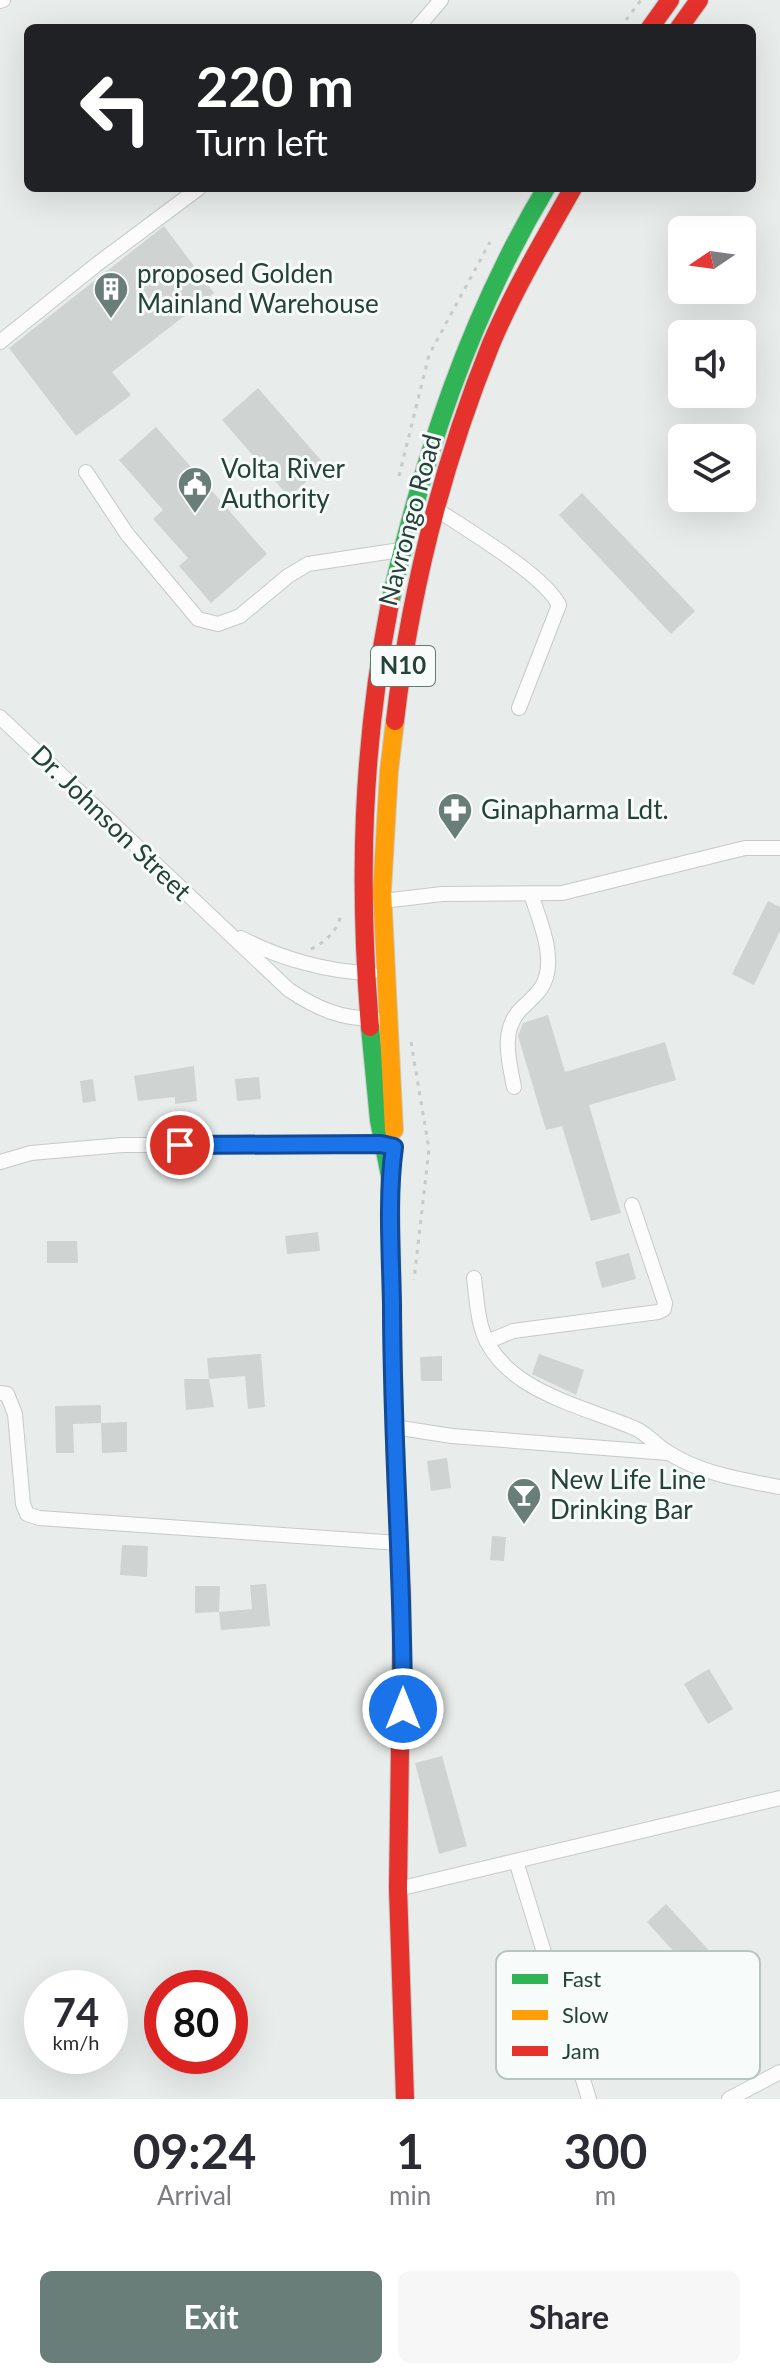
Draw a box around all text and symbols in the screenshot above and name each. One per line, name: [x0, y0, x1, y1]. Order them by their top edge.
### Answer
text: 220 m: [196, 52, 354, 119]
icon: left: [64, 56, 168, 160]
text: Turn left: [196, 120, 328, 164]
north arrow: [668, 216, 756, 304]
map controls: [668, 216, 756, 512]
place label: proposed Golden Mainland Warehouse: [137, 257, 379, 319]
building icon: proposed Golden Mainland Warehouse: [92, 270, 130, 320]
button: sound: [668, 320, 756, 408]
button: layers: [668, 424, 756, 512]
street label: Navrongo Road: [371, 431, 447, 609]
place label: Volta River Authority: [221, 452, 346, 514]
public building icon: Volta River Authority: [176, 465, 214, 515]
road number: N10: [371, 646, 435, 686]
street label: Dr. Johnson Street: [25, 738, 199, 907]
pharmacy icon: Ginapharma Ldt.: [436, 791, 474, 841]
place label: Ginapharma Ldt.: [481, 793, 669, 825]
pin: [146, 1111, 214, 1179]
icon: arrive: [158, 1123, 202, 1167]
place label: New Life Line Drinking Bar: [550, 1463, 706, 1525]
bar icon: New Life Line Drinking Bar: [505, 1476, 543, 1526]
position arrow: [361, 1667, 445, 1751]
legend: [496, 1951, 760, 2079]
text: Fast: [562, 1965, 601, 1992]
speed limit sign: 80: [144, 1970, 248, 2074]
text: 74: [53, 1988, 99, 2036]
text: Slow: [562, 2001, 609, 2028]
text: km/h: [53, 2030, 99, 2054]
text: Jam: [562, 2037, 600, 2064]
text: 09:24: [133, 2122, 256, 2179]
text: 1: [396, 2122, 424, 2179]
text: 300: [564, 2122, 647, 2179]
text: Arrival: [157, 2179, 232, 2211]
text: min: [389, 2179, 431, 2211]
text: m: [595, 2179, 616, 2211]
button: Exit: [40, 2271, 382, 2363]
button: Share: [398, 2271, 740, 2363]

